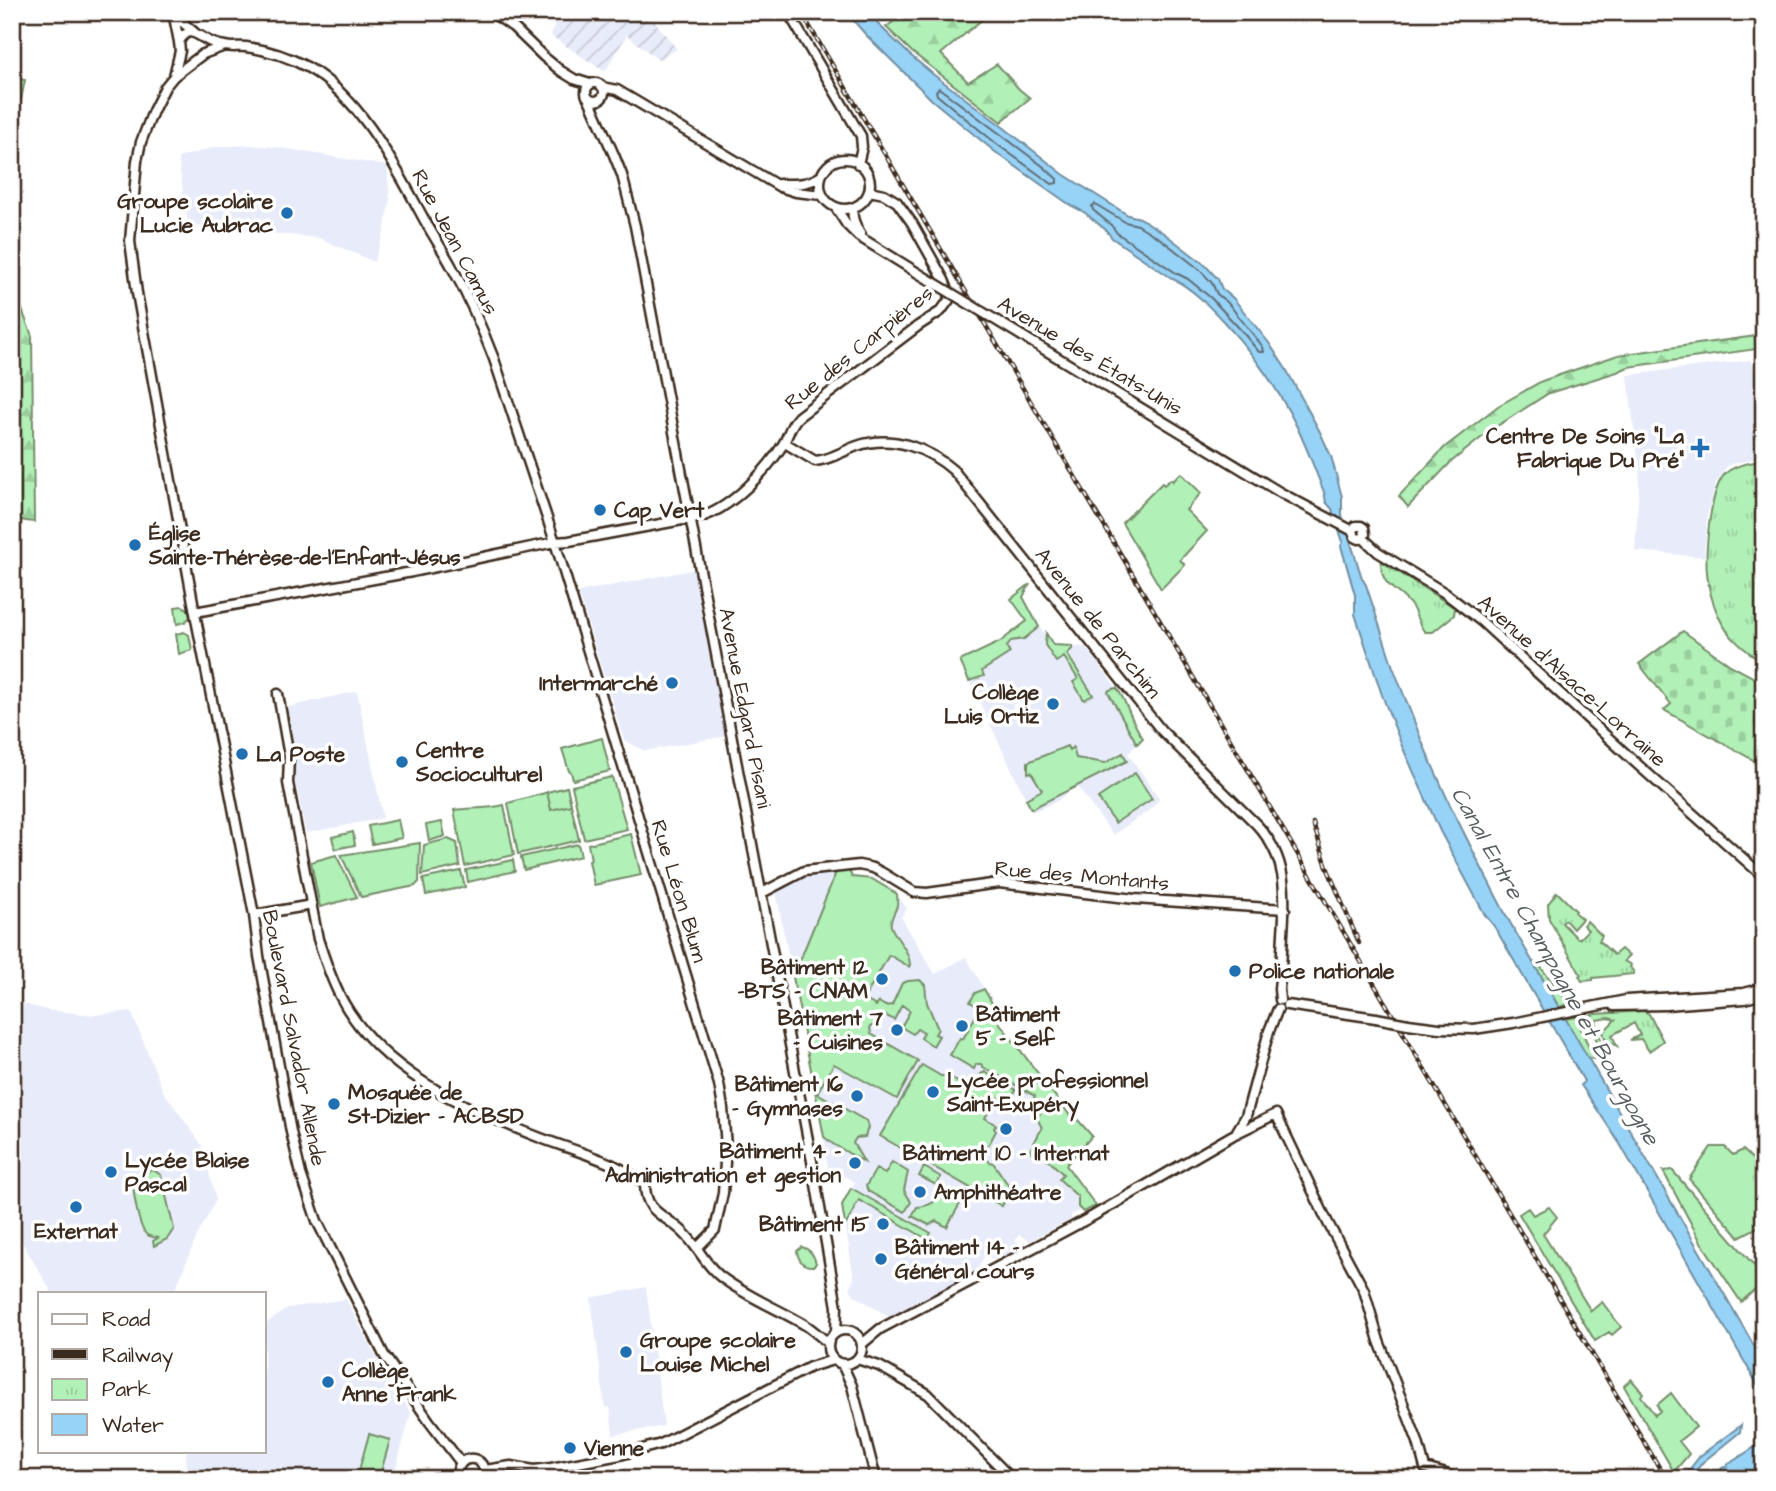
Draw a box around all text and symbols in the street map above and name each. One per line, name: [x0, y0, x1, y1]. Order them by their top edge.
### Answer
street label: Rue Jean Camus: [405, 164, 505, 320]
place label: Groupe scolaire Lucie Aubrac: [117, 187, 274, 240]
marker: Groupe scolaire Lucie Aubrac: [279, 205, 295, 221]
street label: Rue des Carpières: [779, 279, 940, 418]
street label: Avenue des États-Unis: [992, 289, 1188, 423]
place label: Centre De Soins "La Fabrique Du Pré": [1486, 422, 1684, 476]
marker: Centre De Soins "La Fabrique Du Pré": [1690, 438, 1710, 458]
place label: Cap Vert: [614, 496, 705, 526]
marker: Cap Vert: [592, 502, 608, 518]
place label: Église Sainte-Thérèse-de-l'Enfant-Jésus: [148, 519, 461, 572]
marker: Église Sainte-Thérèse-de-l'Enfant-Jésus: [127, 537, 143, 553]
street label: Avenue de Parchim: [1028, 542, 1168, 705]
street label: Avenue d'Alsace-Lorraine: [1471, 588, 1673, 774]
street label: Avenue Edgard Pisani: [709, 605, 779, 811]
place label: Intermarché: [539, 669, 659, 698]
marker: Intermarché: [664, 675, 680, 691]
place label: Collège Luis Ortiz: [944, 678, 1040, 731]
marker: Collège Luis Ortiz: [1045, 696, 1061, 712]
place label: Centre Socioculturel: [415, 736, 543, 789]
place label: La Poste: [256, 740, 346, 769]
marker: La Poste: [234, 746, 250, 762]
marker: Centre Socioculturel: [394, 754, 410, 770]
water label: Canal Entre Champagne et Bourgogne: [1442, 781, 1668, 1153]
street label: Rue Léon Blum: [644, 816, 715, 966]
street label: Rue des Montants: [994, 854, 1170, 898]
street label: Boulevard Salvador Allende: [255, 908, 333, 1168]
place label: Bâtiment 12 -BTS - CNAM: [738, 953, 869, 1006]
place label: Police nationale: [1249, 957, 1395, 986]
marker: Police nationale: [1227, 963, 1243, 979]
marker: Bâtiment 12 -BTS - CNAM: [874, 971, 890, 987]
place label: Bâtiment 5 - Self: [976, 1000, 1060, 1053]
place label: Bâtiment 7 - Cuisines: [778, 1004, 883, 1057]
marker: Bâtiment 5 - Self: [954, 1018, 970, 1034]
marker: Bâtiment 7 - Cuisines: [889, 1022, 905, 1038]
place label: Lycée professionnel Saint-Exupéry: [946, 1066, 1149, 1122]
place label: Bâtiment 16 - Gymnases: [732, 1070, 844, 1126]
place label: Mosquée de St-Dizier - ACBSD: [347, 1078, 524, 1131]
marker: Lycée professionnel Saint-Exupéry: [925, 1084, 941, 1100]
marker: Bâtiment 16 - Gymnases: [849, 1088, 865, 1104]
marker: Mosquée de St-Dizier - ACBSD: [326, 1096, 342, 1112]
marker: Bâtiment 10 - Internat: [998, 1121, 1014, 1137]
place label: Bâtiment 4 - Administration et gestion: [605, 1137, 841, 1192]
place label: Bâtiment 10 - Internat: [903, 1139, 1110, 1168]
place label: Lycée Blaise Pascal: [125, 1146, 250, 1199]
marker: Bâtiment 4 - Administration et gestion: [847, 1155, 863, 1171]
marker: Lycée Blaise Pascal: [103, 1164, 119, 1180]
place label: Amphithéatre: [934, 1178, 1062, 1208]
marker: Amphithéatre: [912, 1184, 928, 1200]
marker: Externat: [68, 1199, 84, 1215]
place label: Bâtiment 15: [759, 1210, 870, 1239]
marker: Bâtiment 15: [875, 1216, 891, 1232]
place label: Externat: [34, 1217, 118, 1246]
place label: Bâtiment 14 - Général cours: [895, 1233, 1035, 1286]
marker: Bâtiment 14 - Général cours: [873, 1251, 889, 1267]
legend: [38, 1292, 266, 1452]
text: Road: [102, 1305, 150, 1334]
place label: Groupe scolaire Louise Michel: [640, 1326, 796, 1379]
text: Railway: [102, 1341, 174, 1372]
marker: Groupe scolaire Louise Michel: [618, 1344, 634, 1360]
place label: Collège Anne Frank: [342, 1356, 457, 1409]
marker: Collège Anne Frank: [320, 1374, 336, 1390]
text: Park: [102, 1375, 151, 1404]
text: Water: [102, 1411, 164, 1440]
place label: Vienne: [583, 1434, 645, 1463]
marker: Vienne: [562, 1440, 578, 1456]

